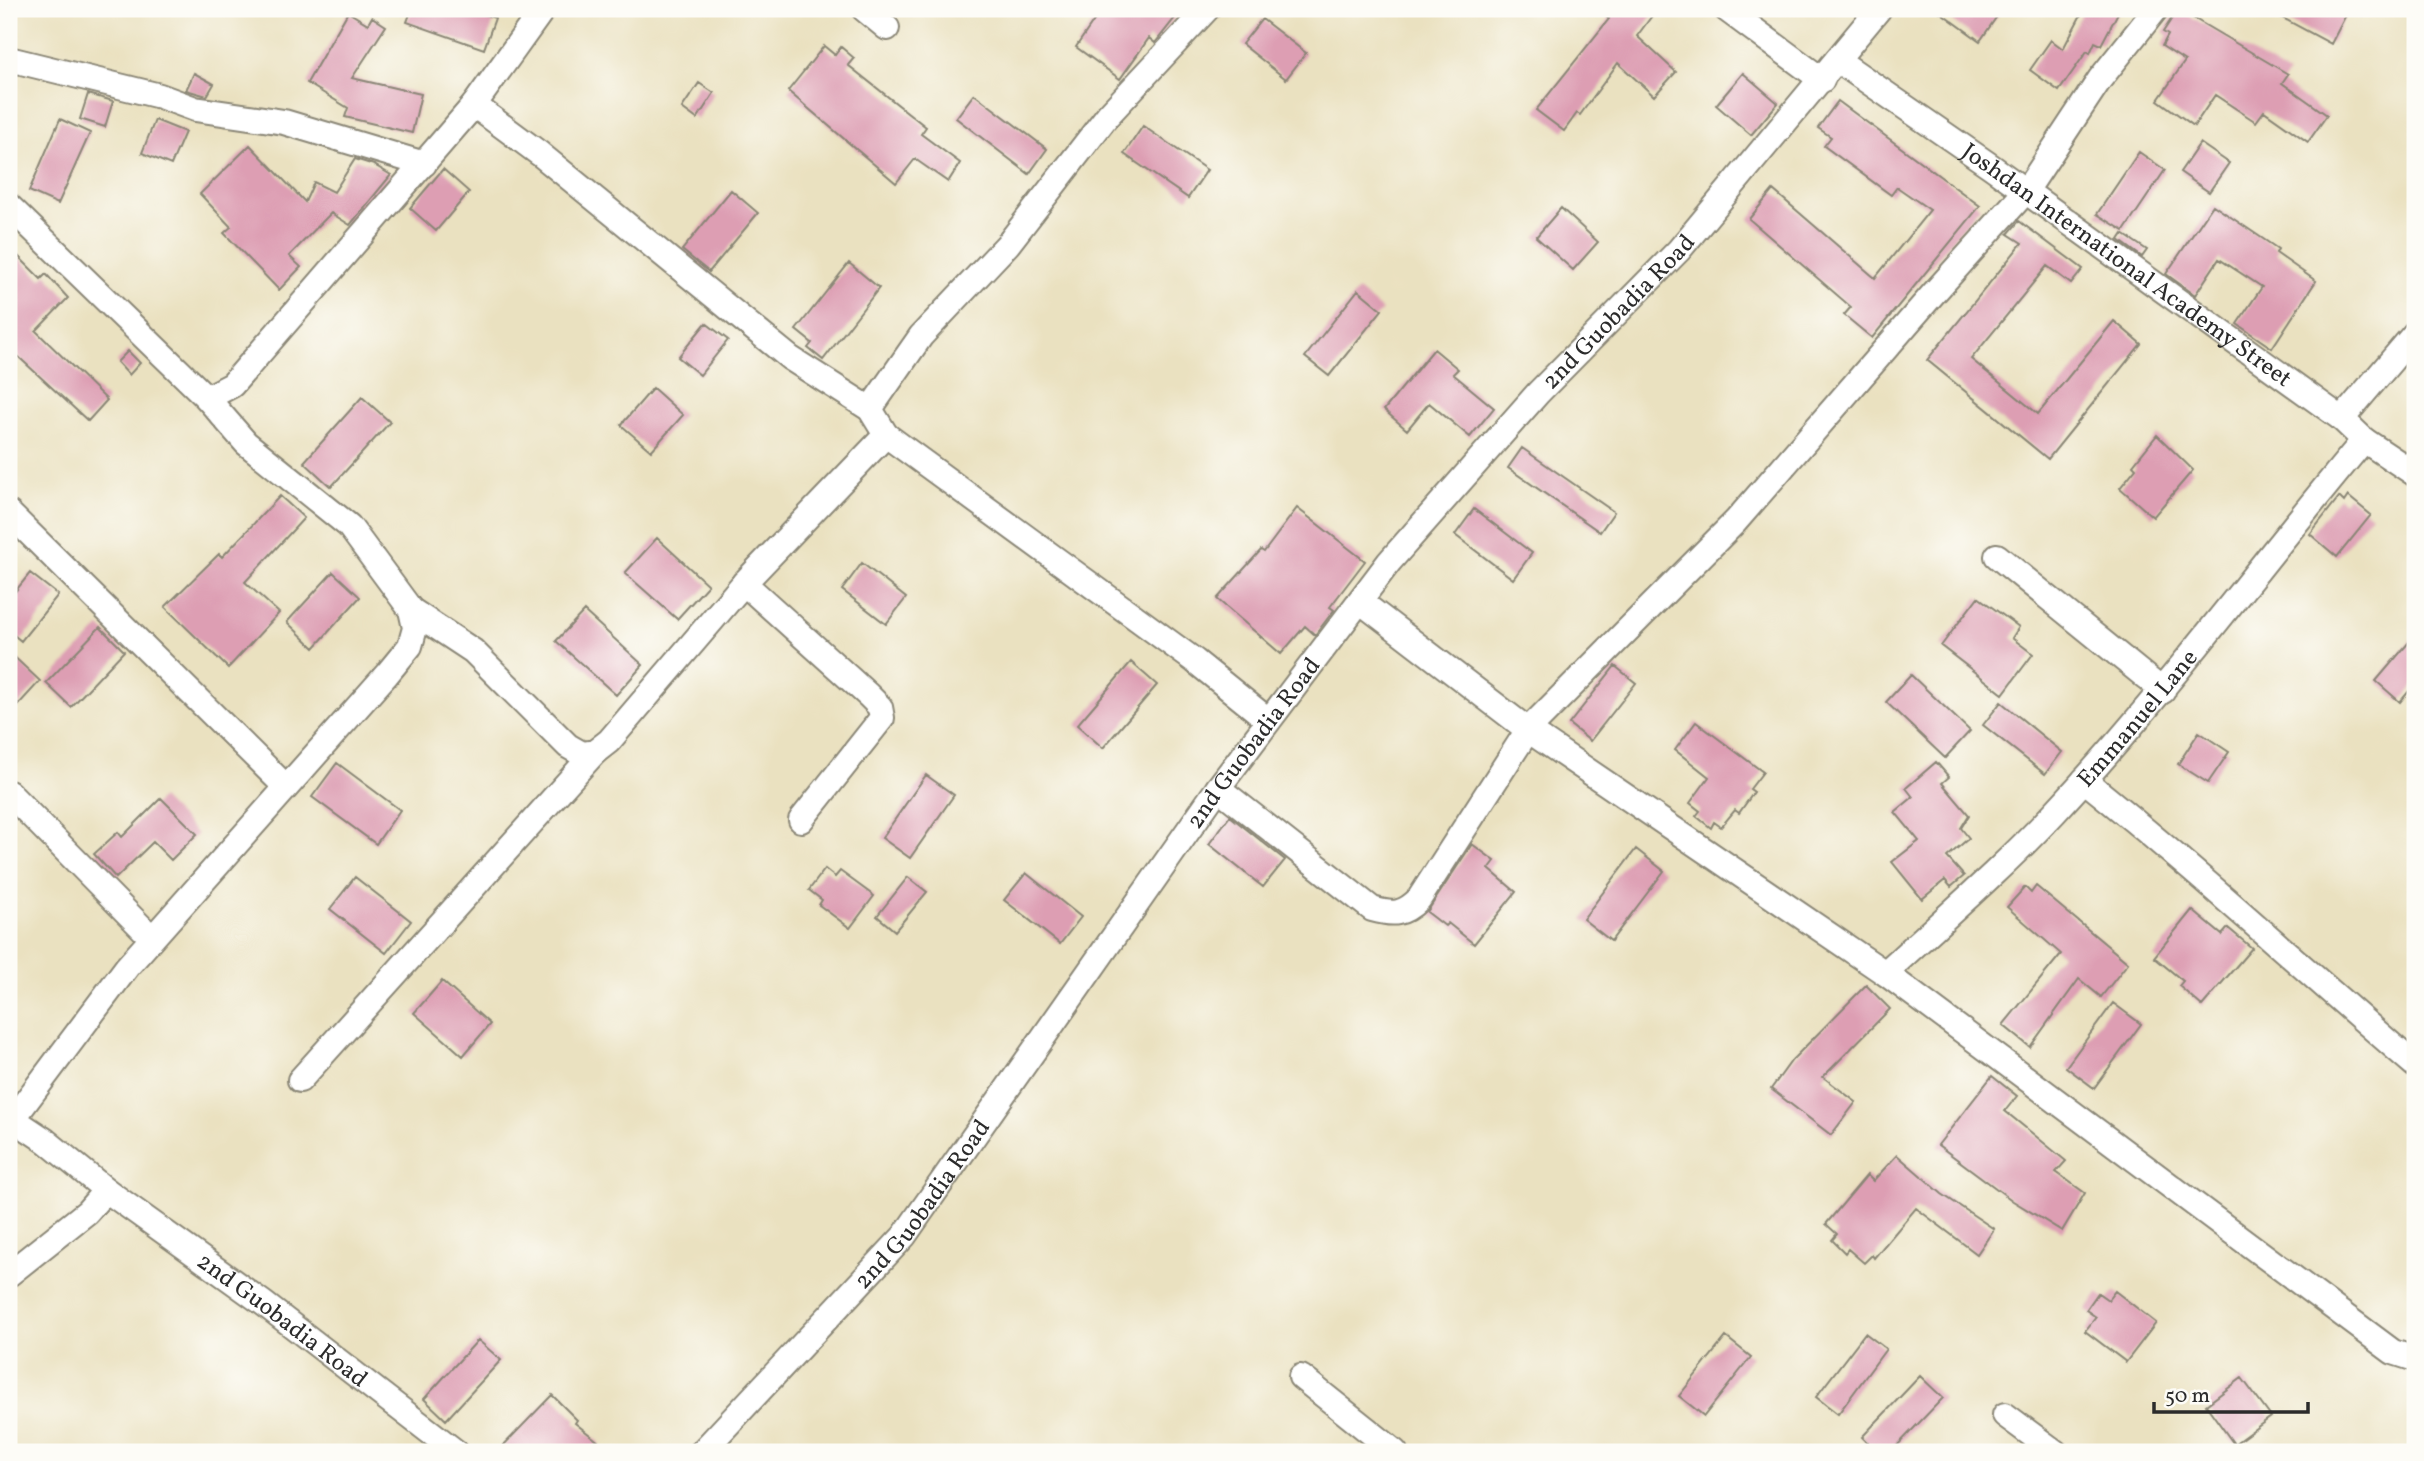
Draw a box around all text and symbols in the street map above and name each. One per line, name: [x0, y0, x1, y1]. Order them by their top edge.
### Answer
street label: Joshdan International Academy Street: [1954, 136, 2298, 396]
street label: 2nd Guobadia Road: [1535, 228, 1704, 398]
street label: Emmanuel Lane: [2070, 643, 2207, 796]
street label: 2nd Guobadia Road: [1179, 651, 1330, 836]
street label: 2nd Guobadia Road: [847, 1113, 1000, 1298]
street label: 2nd Guobadia Road: [189, 1246, 374, 1397]
scale bar: [2154, 1370, 2308, 1414]
text: 50 m: [2165, 1382, 2210, 1411]

